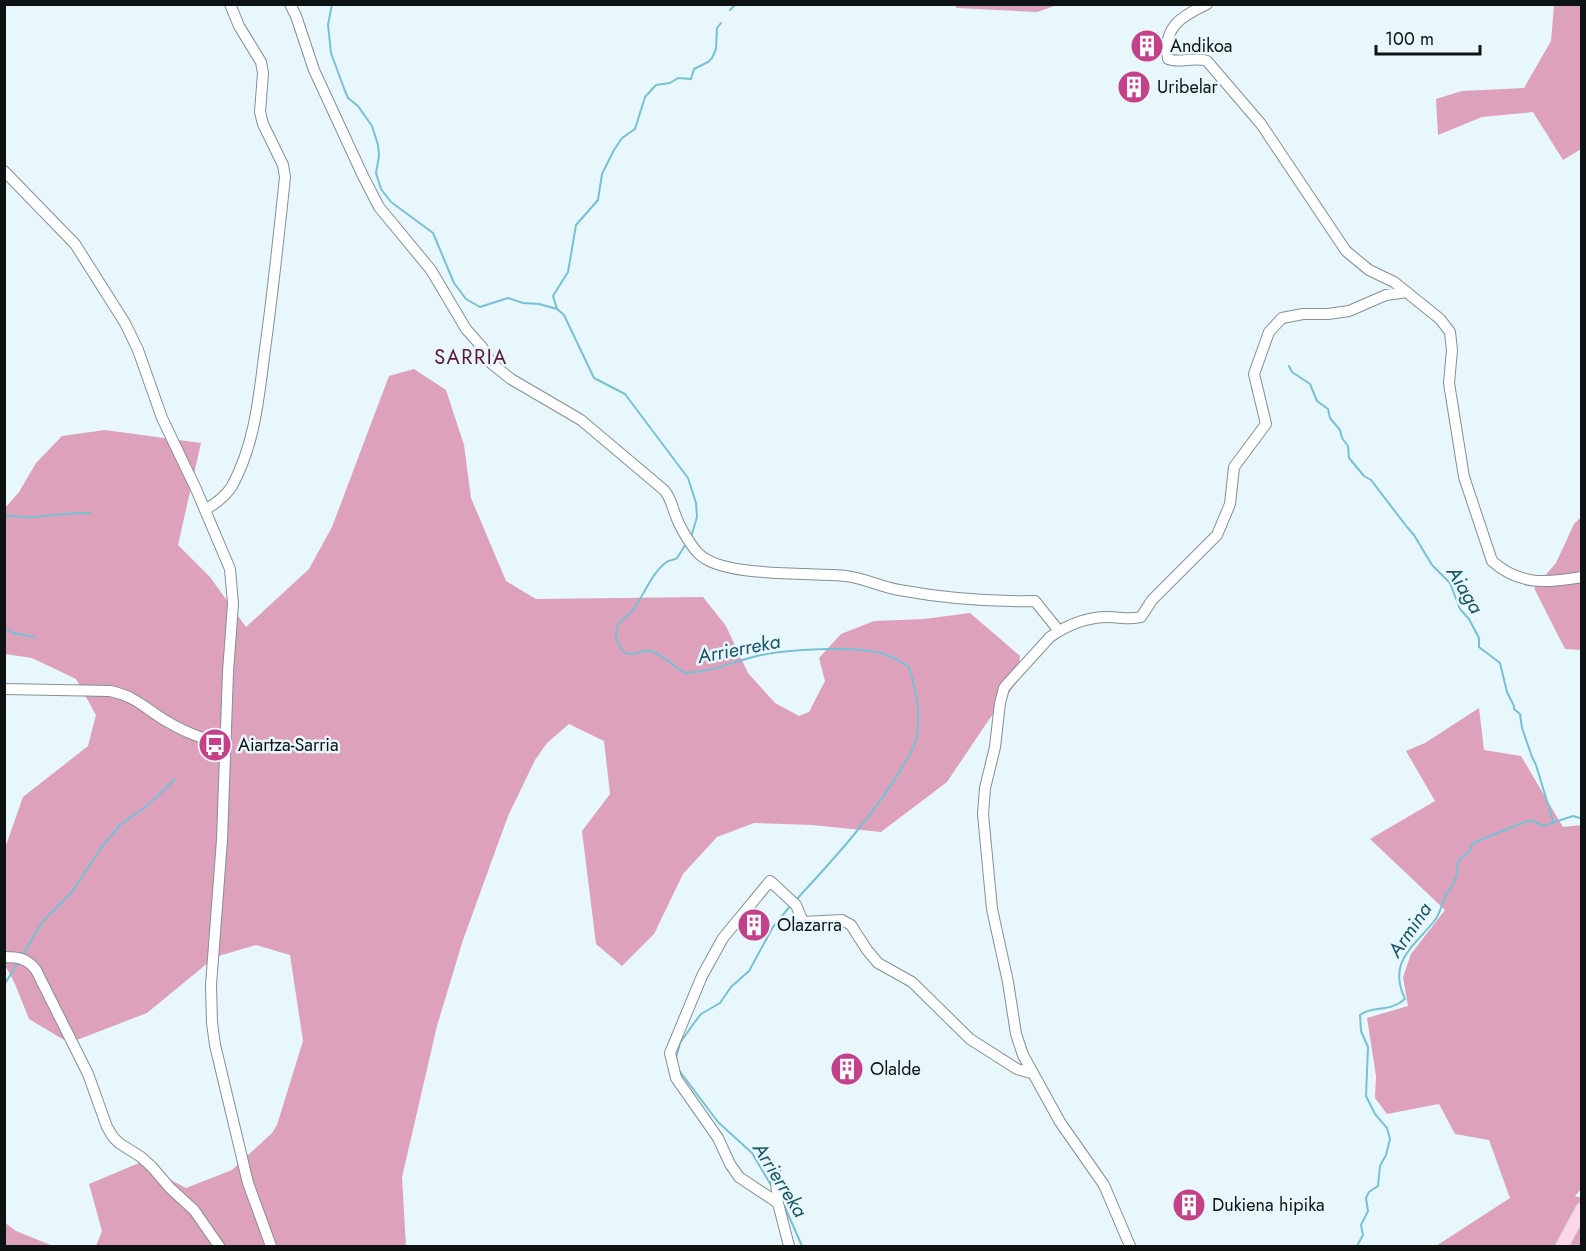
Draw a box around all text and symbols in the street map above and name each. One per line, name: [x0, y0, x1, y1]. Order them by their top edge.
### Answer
scale bar: [1376, 18, 1480, 56]
text: 100 m: [1385, 26, 1434, 52]
building icon: Andikoa: [1129, 28, 1165, 64]
place label: Andikoa: [1170, 33, 1232, 59]
building icon: Uribelar: [1116, 69, 1152, 105]
place label: Uribelar: [1157, 74, 1218, 100]
district label: SARRIA: [434, 343, 508, 372]
water label: Aiaga: [1439, 560, 1491, 619]
water label: Arrierreka: [694, 627, 783, 671]
bus stop icon: Aiartza-Sarria: [197, 727, 233, 763]
place label: Aiartza-Sarria: [238, 732, 339, 758]
water label: Armina: [1380, 897, 1439, 964]
building icon: Olazarra: [736, 907, 772, 943]
place label: Olazarra: [777, 912, 842, 938]
building icon: Olalde: [829, 1051, 865, 1087]
place label: Olalde: [870, 1056, 921, 1082]
water label: Arrierreka: [745, 1136, 814, 1223]
building icon: Dukiena hipika: [1171, 1187, 1207, 1223]
place label: Dukiena hipika: [1212, 1192, 1325, 1218]

